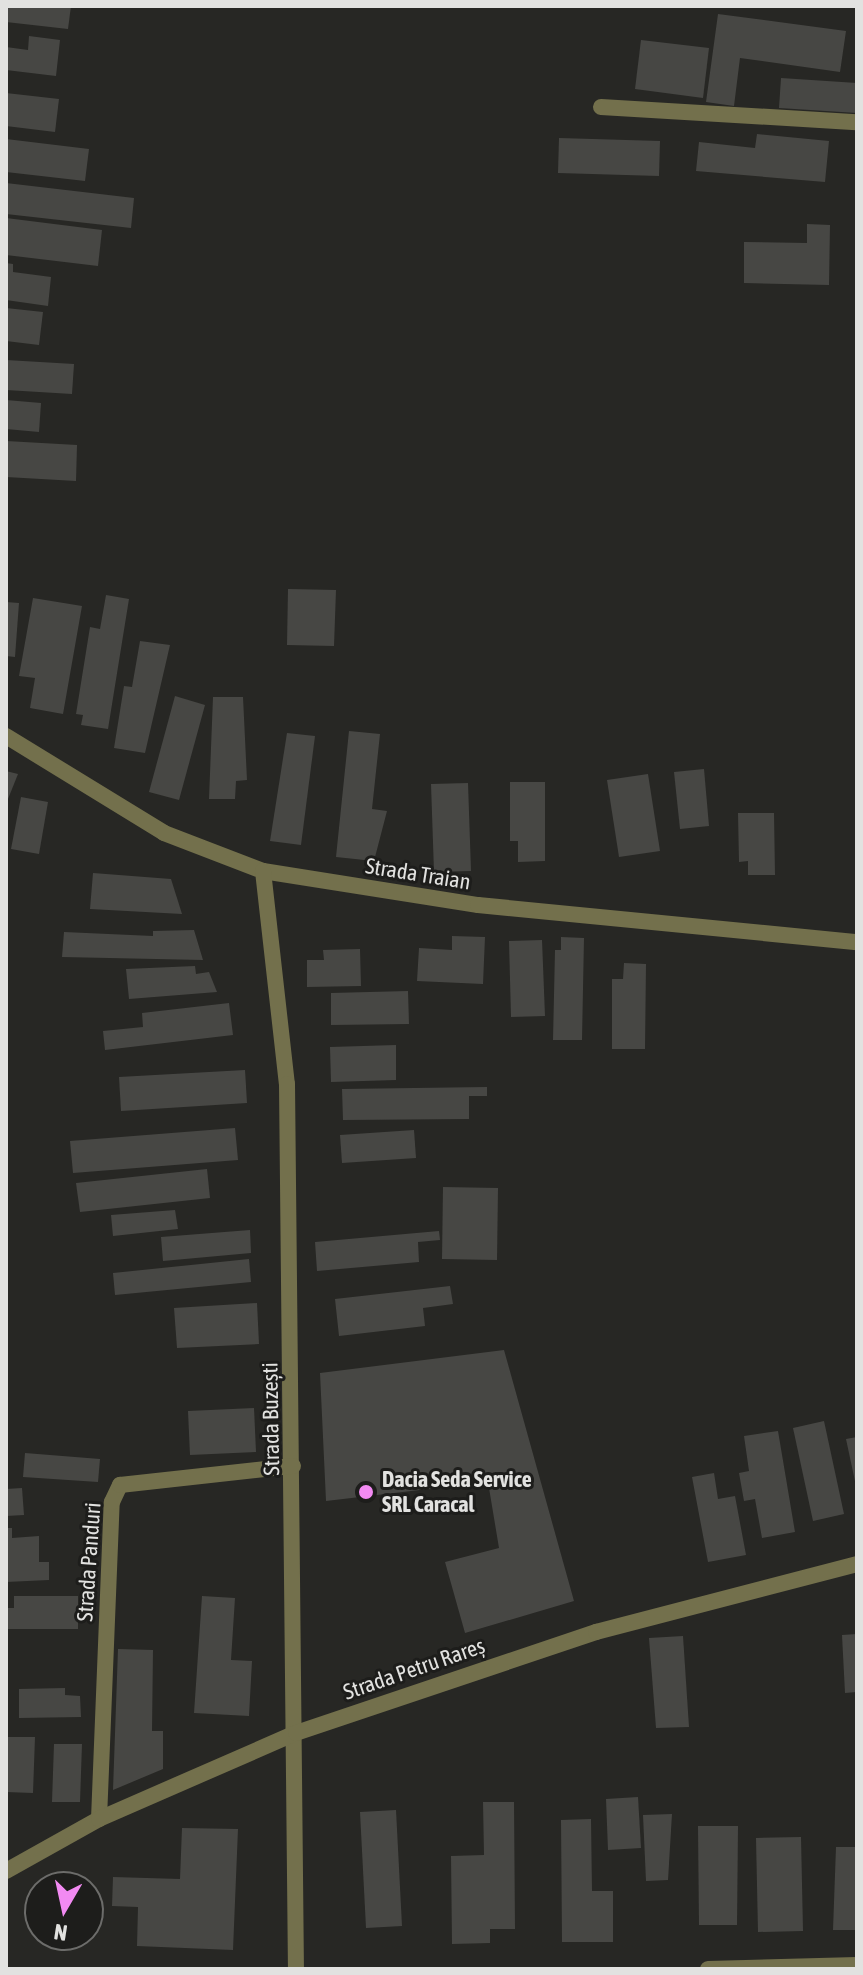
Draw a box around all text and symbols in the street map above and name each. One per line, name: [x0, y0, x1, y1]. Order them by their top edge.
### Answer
street label: Strada Traian: [364, 853, 472, 895]
street label: Strada Buzești: [257, 1362, 285, 1476]
place label: Dacia Seda Service SRL Caracal: [382, 1466, 532, 1518]
marker: Dacia Seda Service SRL Caracal: [357, 1483, 375, 1501]
street label: Strada Panduri: [72, 1502, 106, 1622]
street label: Strada Petru Rareș: [340, 1632, 488, 1706]
north arrow: [24, 1871, 104, 1951]
text: N: [52, 1919, 69, 1947]

